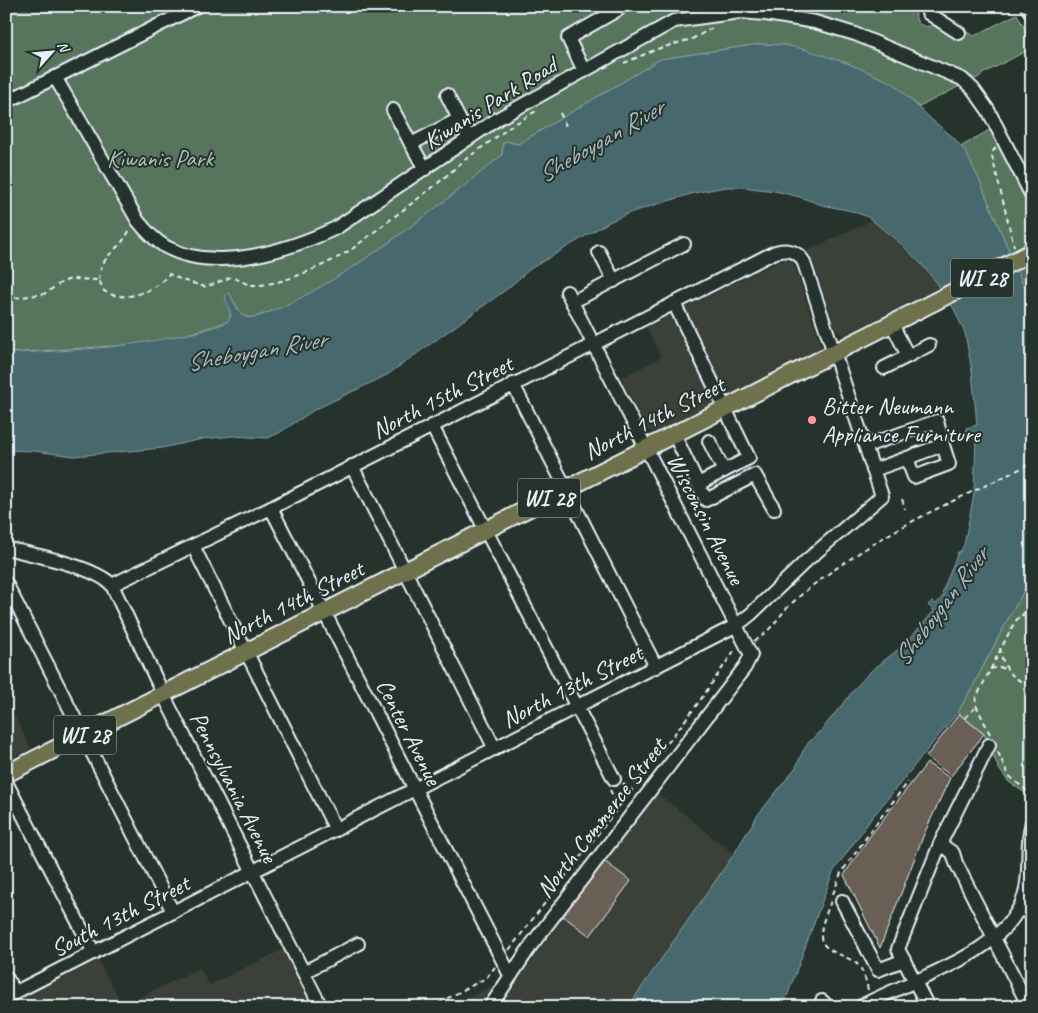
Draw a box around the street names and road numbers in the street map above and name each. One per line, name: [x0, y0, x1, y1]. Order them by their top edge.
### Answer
street label: Kiwanis Park Road: [418, 48, 565, 156]
road number: WI 28: [951, 258, 1013, 298]
street label: North 15th Street: [366, 348, 519, 445]
street label: North 14th Street: [578, 369, 731, 466]
street label: Wisconsin Avenue: [660, 449, 753, 591]
road number: WI 28: [518, 478, 580, 518]
street label: North 14th Street: [217, 553, 370, 650]
street label: North 13th Street: [496, 637, 649, 734]
street label: Center Avenue: [369, 674, 450, 792]
street label: Pennsylvania Avenue: [183, 707, 286, 869]
road number: WI 28: [54, 716, 116, 754]
street label: North Commerce Street: [529, 730, 674, 904]
street label: South 13th Street: [46, 867, 196, 964]

